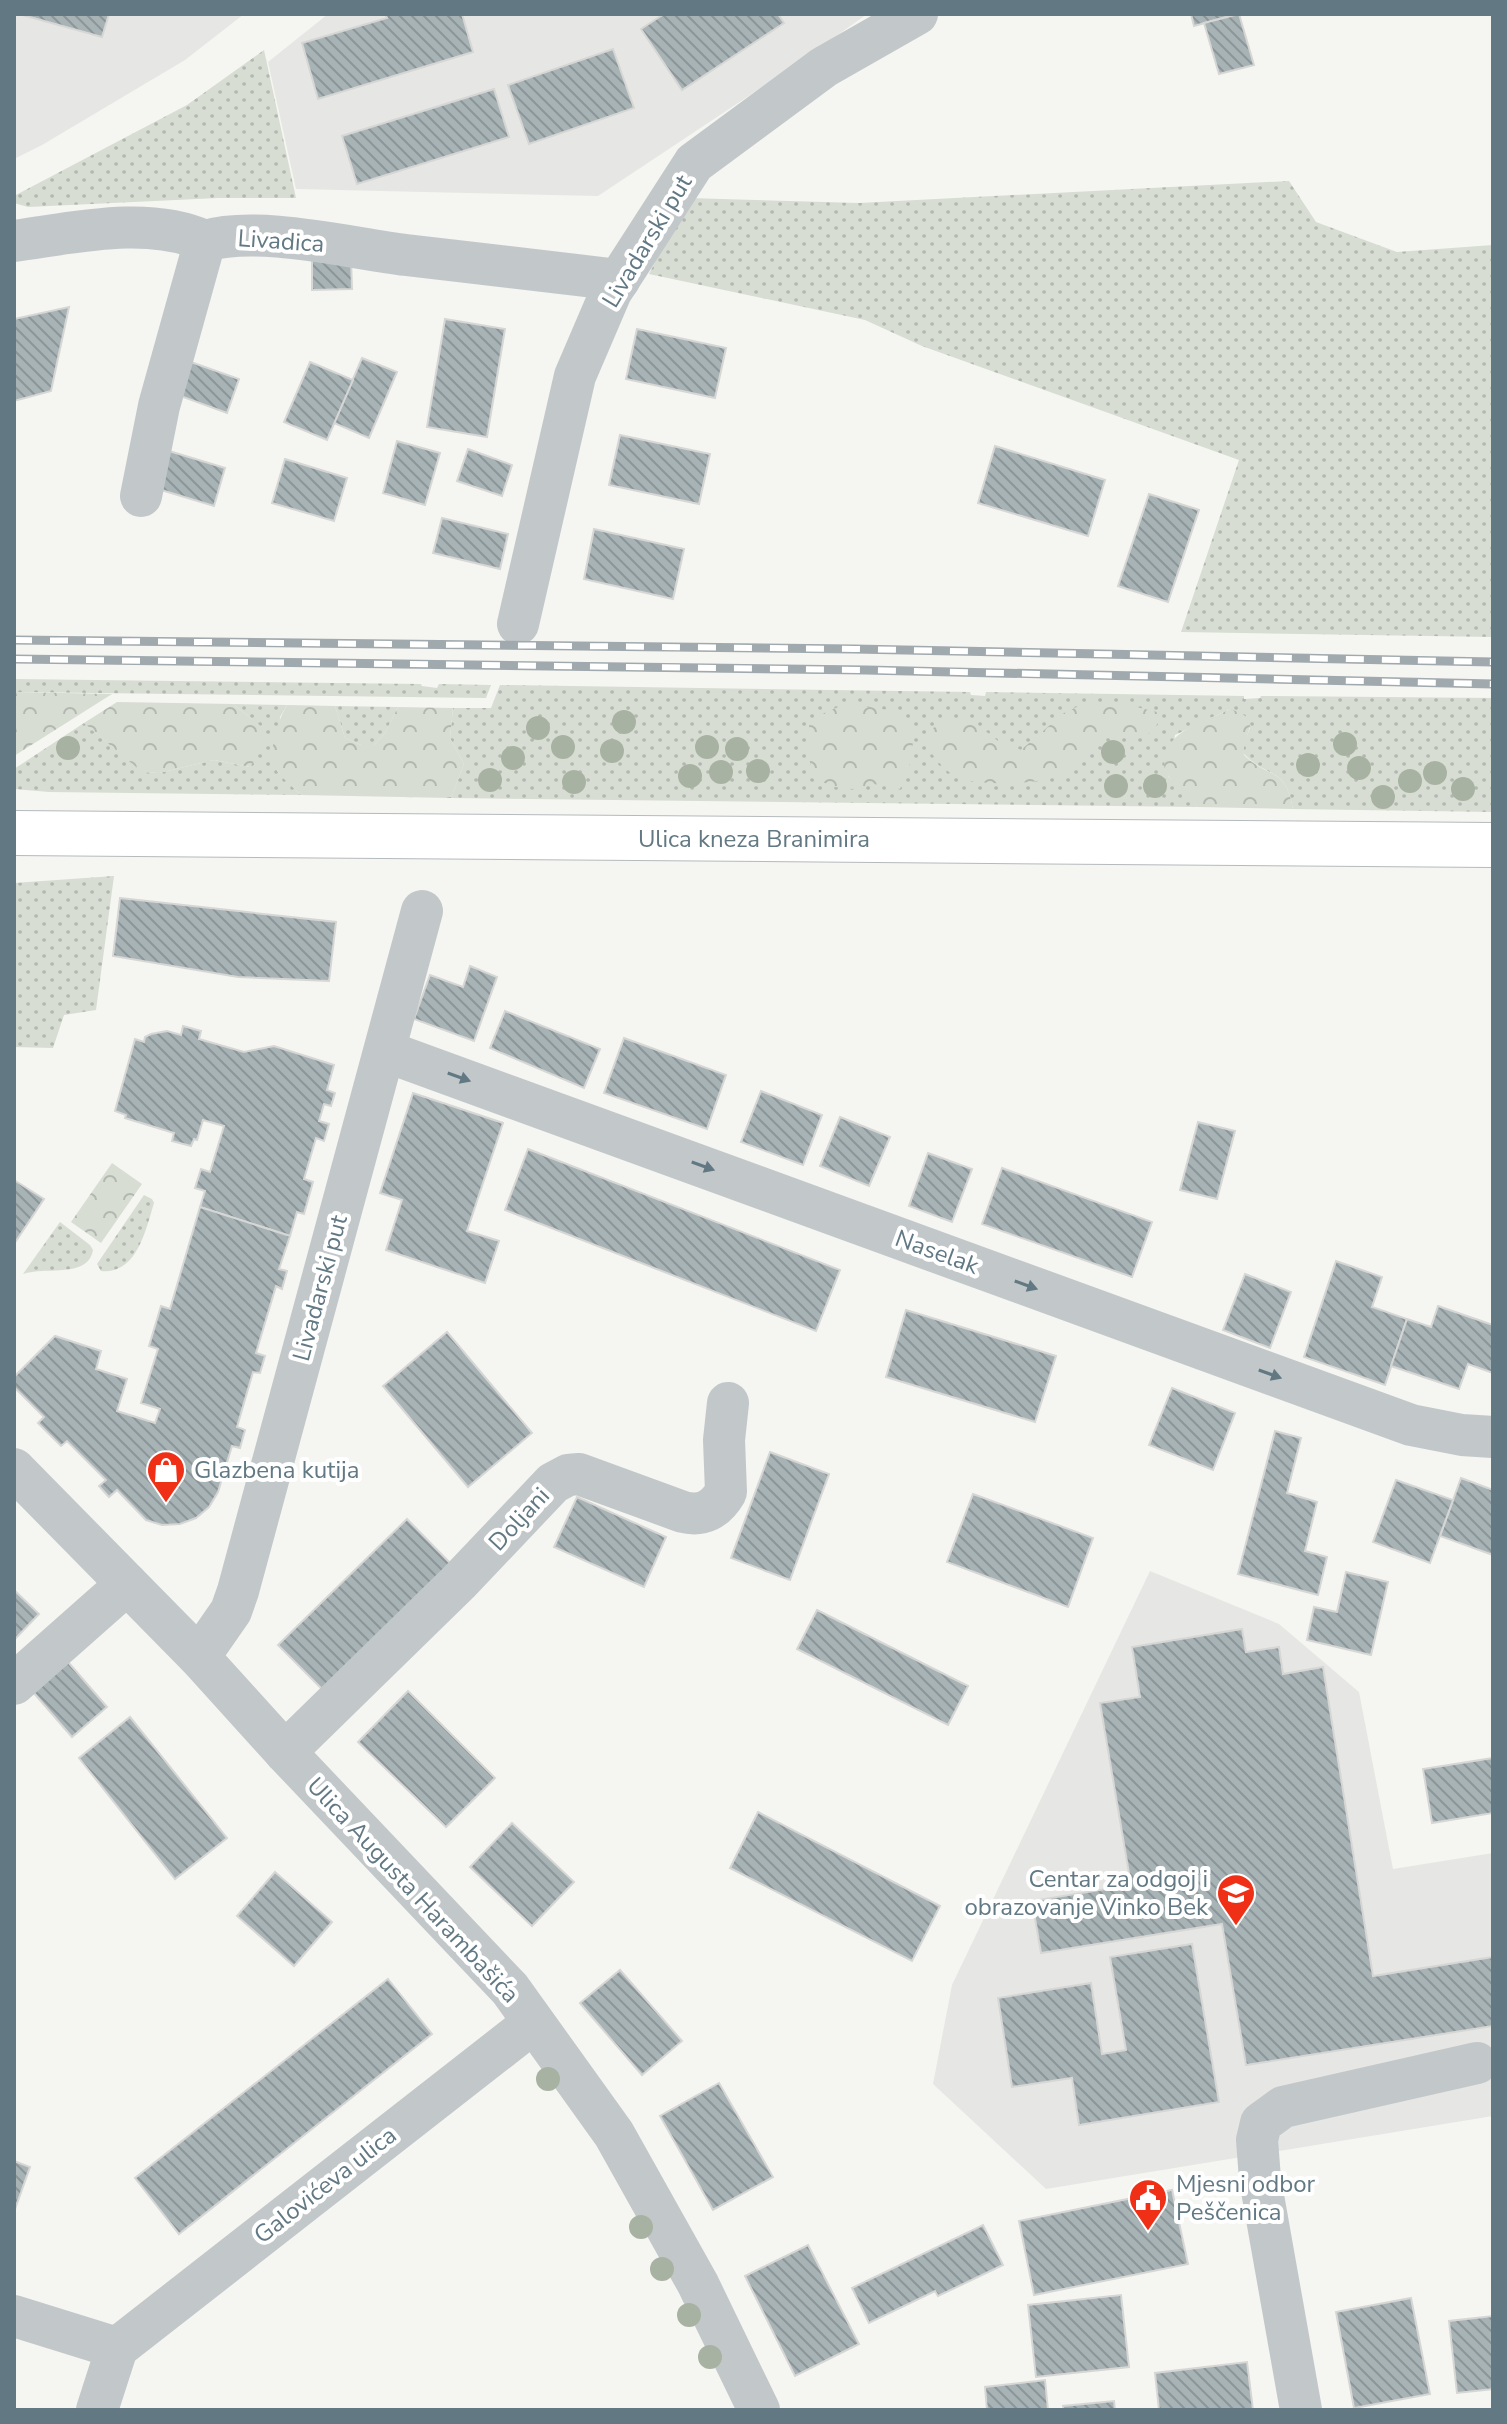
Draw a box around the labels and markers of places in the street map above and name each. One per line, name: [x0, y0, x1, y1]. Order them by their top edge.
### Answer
shop icon: Glazbena kutija: [145, 1449, 187, 1504]
place label: Glazbena kutija: [194, 1454, 359, 1486]
place label: Centar za odgoj i obrazovanje Vinko Bek: [964, 1863, 1209, 1923]
school or university icon: Centar za odgoj i obrazovanje Vinko Bek: [1215, 1872, 1257, 1927]
place label: Mjesni odbor Peščenica: [1176, 2168, 1316, 2228]
public building icon: Mjesni odbor Peščenica: [1127, 2177, 1169, 2232]

